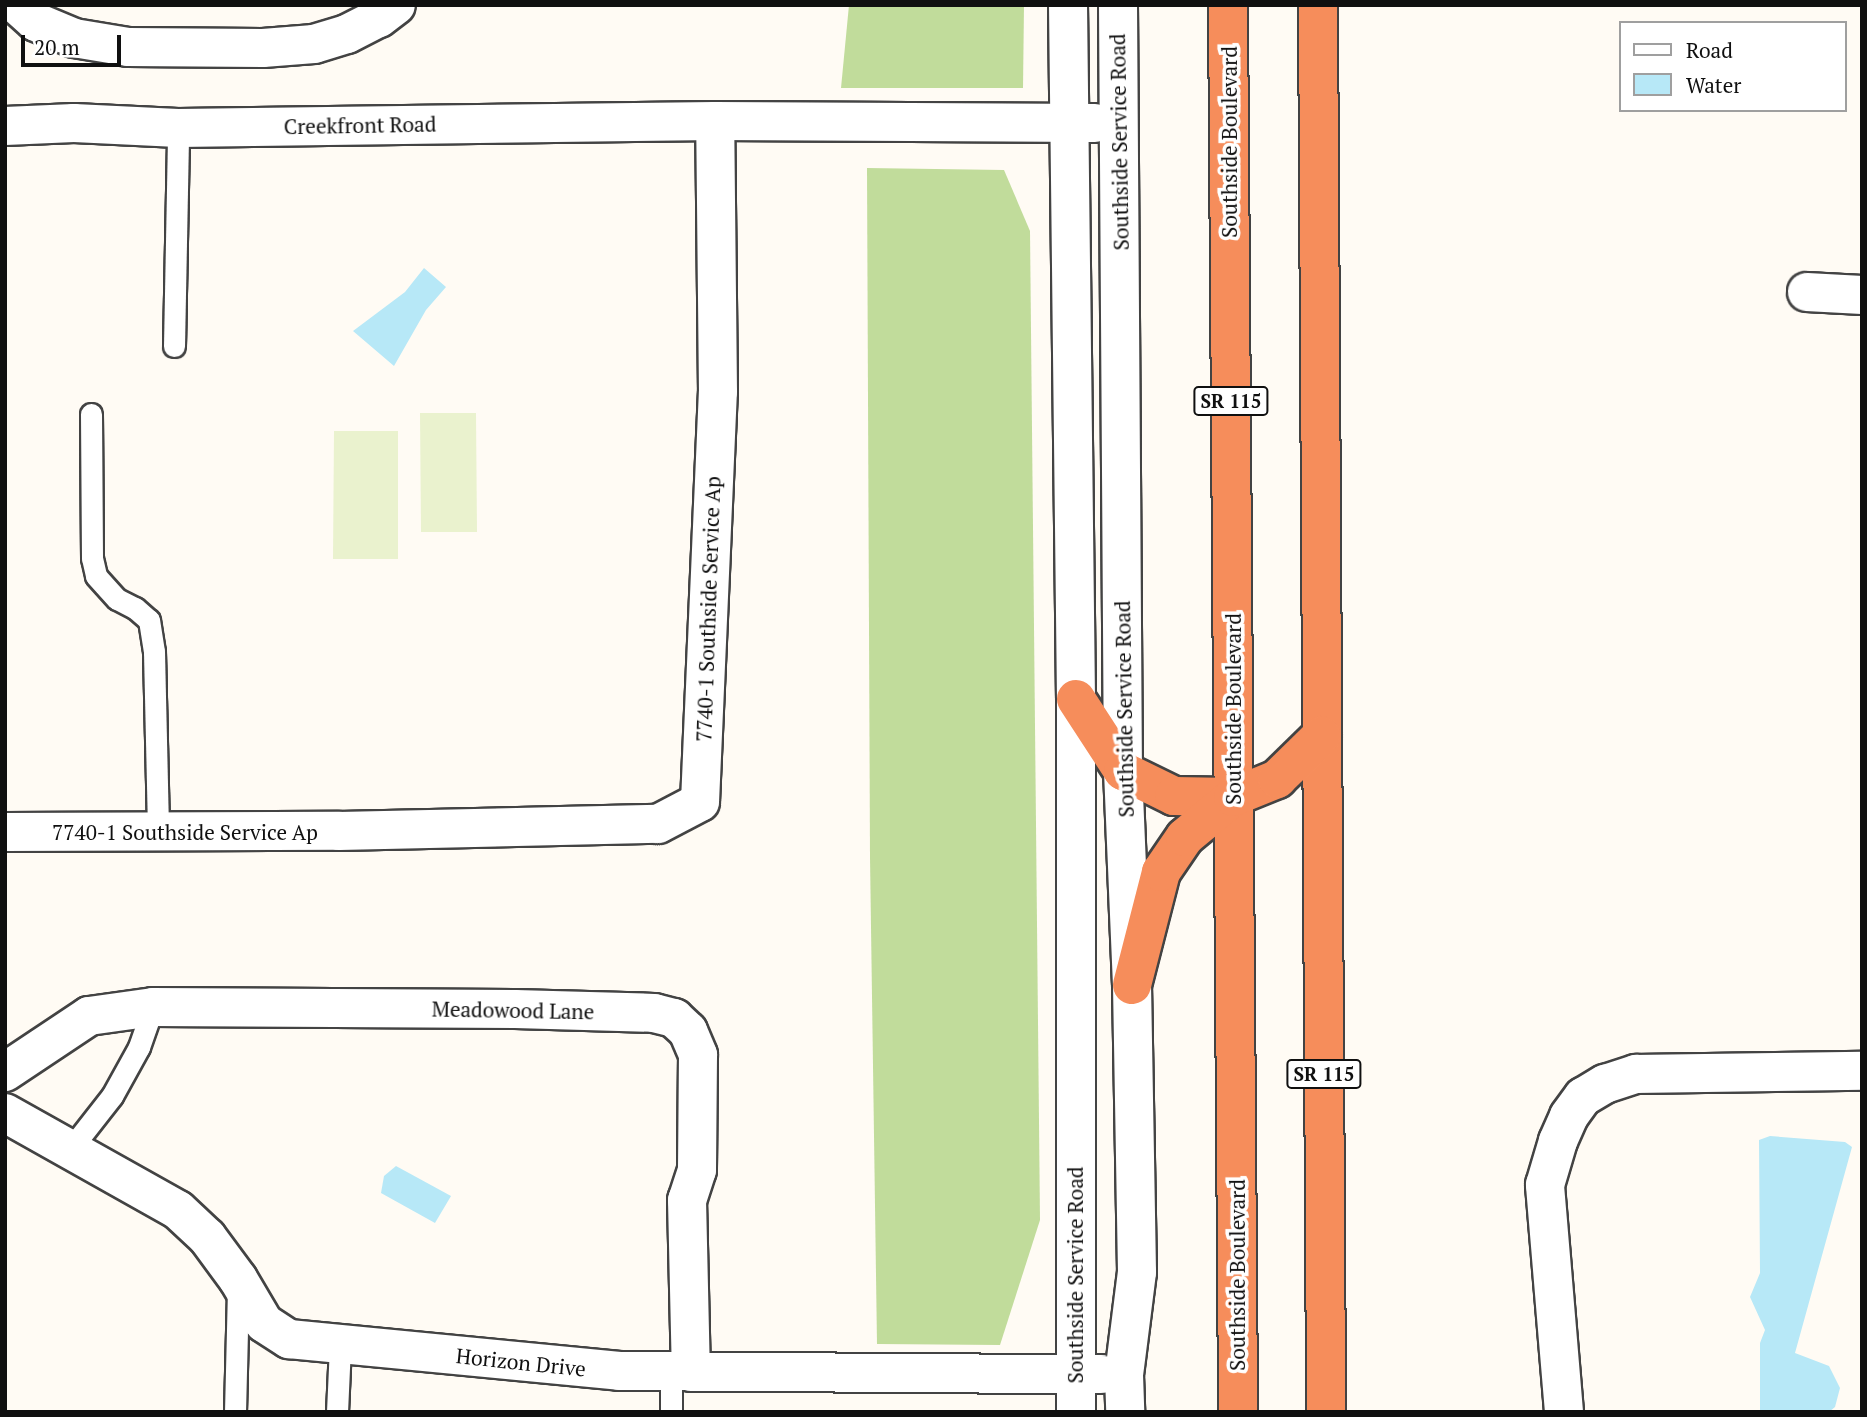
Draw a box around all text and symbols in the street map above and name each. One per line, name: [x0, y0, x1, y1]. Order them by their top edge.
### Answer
scale bar: [24, 21, 124, 65]
legend: [1618, 21, 1846, 112]
text: 20 m: [34, 33, 80, 61]
street label: Southside Service Road: [1105, 33, 1133, 251]
text: Road: [1686, 36, 1733, 64]
street label: Southside Boulevard: [1216, 46, 1242, 238]
text: Water: [1686, 71, 1741, 99]
street label: Creekfront Road: [283, 111, 437, 139]
road number: SR 115: [1192, 386, 1270, 416]
street label: 7740-1 Southside Service Ap: [691, 476, 725, 742]
street label: Southside Service Road: [1110, 600, 1138, 818]
street label: Southside Boulevard: [1220, 613, 1246, 805]
street label: 7740-1 Southside Service Ap: [52, 819, 318, 845]
street label: Meadowood Lane: [432, 996, 594, 1024]
road number: SR 115: [1286, 1058, 1362, 1090]
street label: Southside Service Road: [1062, 1167, 1088, 1383]
street label: Southside Boulevard: [1224, 1179, 1250, 1371]
street label: Horizon Drive: [455, 1343, 587, 1381]

